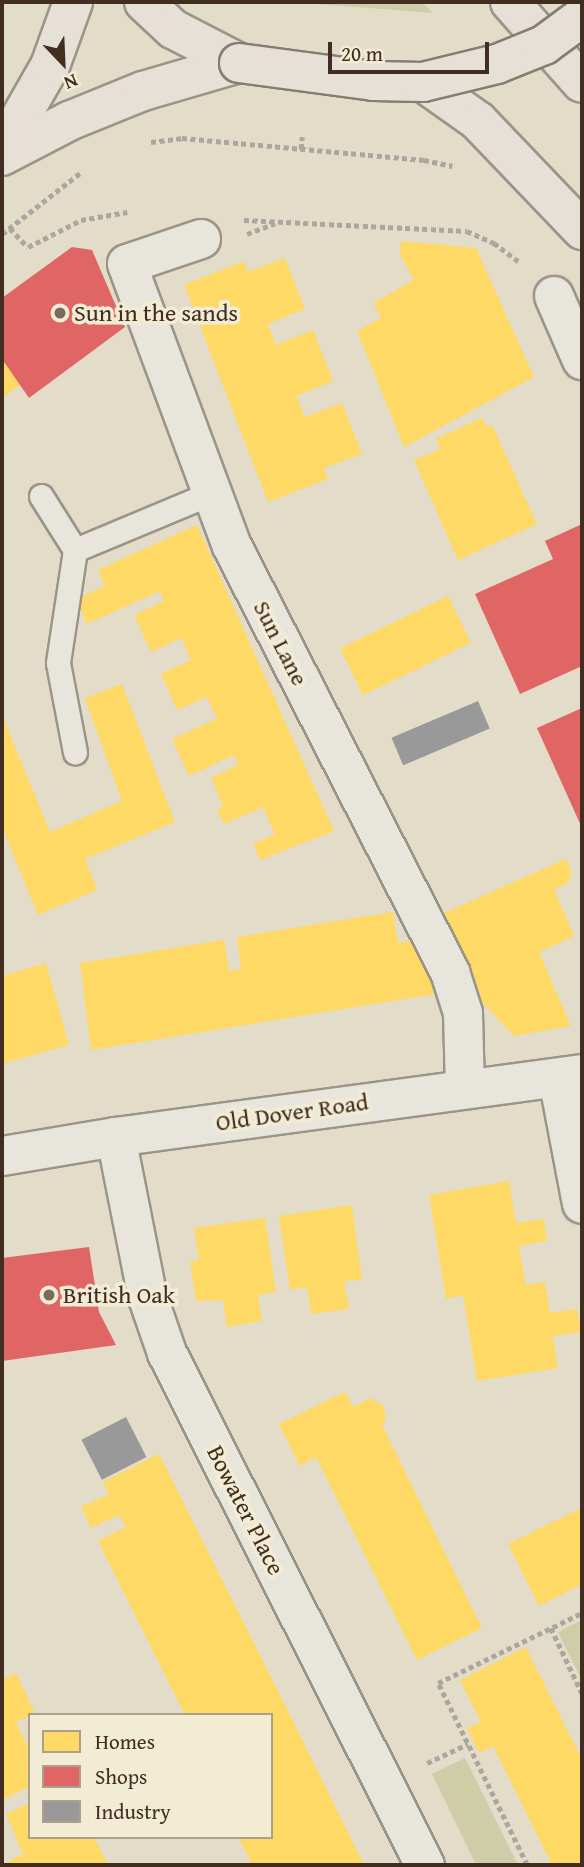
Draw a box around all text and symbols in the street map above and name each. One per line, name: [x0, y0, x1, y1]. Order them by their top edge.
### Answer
north arrow: [28, 28, 98, 98]
scale bar: [332, 28, 493, 72]
text: 20 m: [341, 38, 383, 69]
text: N: [60, 67, 83, 98]
place label: Sun in the sands: [74, 299, 238, 327]
marker: Sun in the sands: [52, 305, 68, 321]
street label: Sun Lane: [247, 596, 315, 690]
street label: Old Dover Road: [214, 1087, 370, 1137]
place label: British Oak: [63, 1281, 175, 1309]
marker: British Oak: [41, 1287, 57, 1303]
street label: Bowater Place: [201, 1441, 291, 1579]
legend: [28, 1713, 273, 1839]
text: Homes: [95, 1726, 155, 1757]
text: Shops: [95, 1761, 147, 1792]
text: Industry: [95, 1796, 171, 1827]

